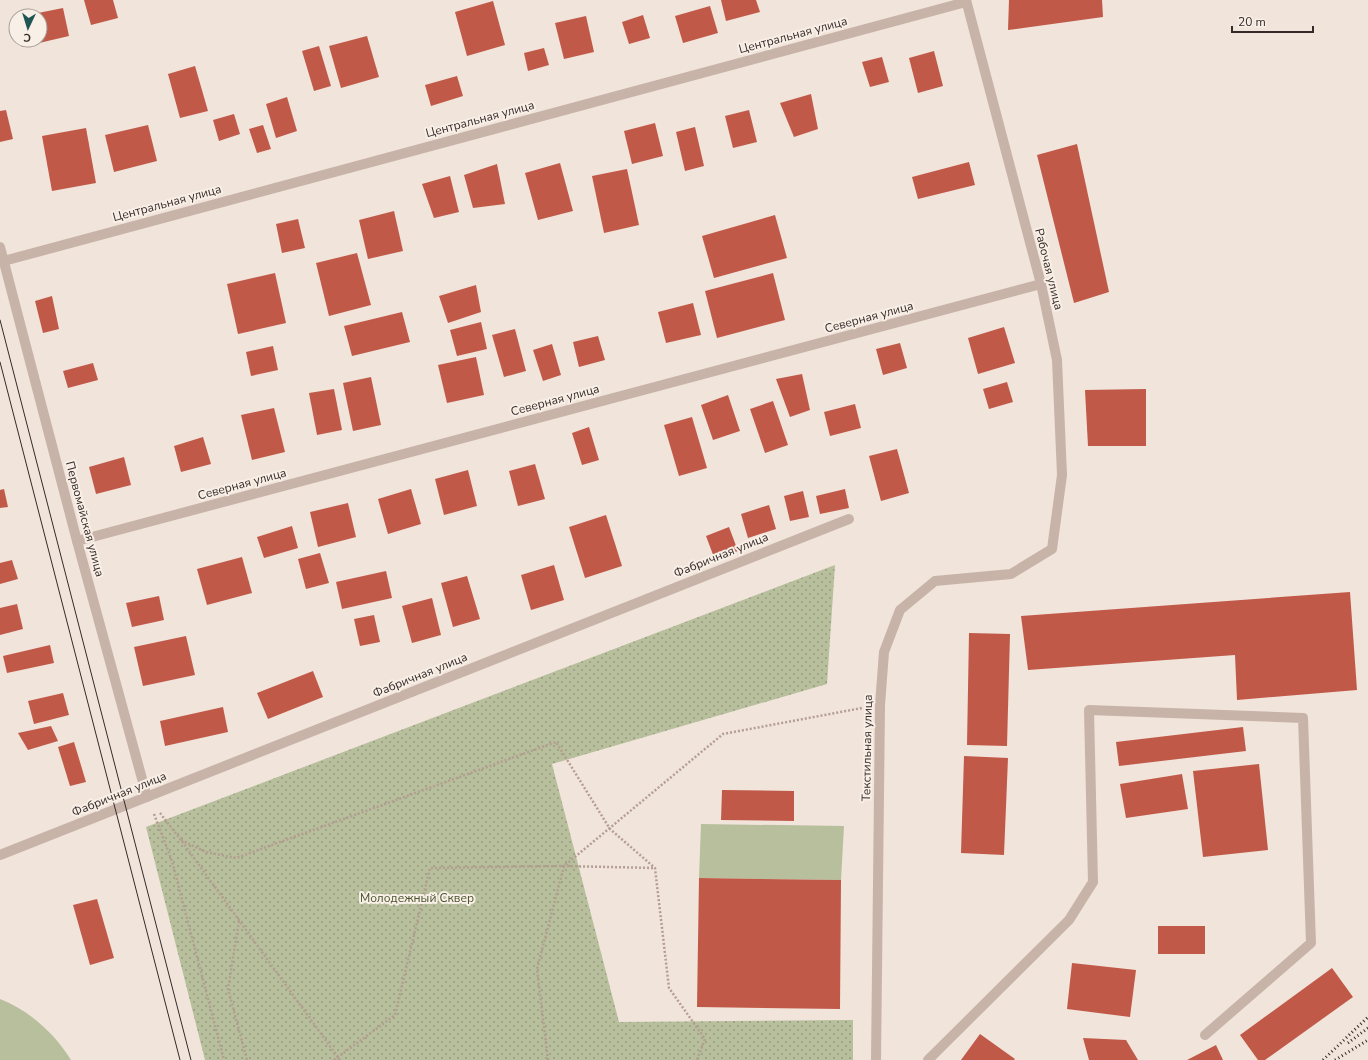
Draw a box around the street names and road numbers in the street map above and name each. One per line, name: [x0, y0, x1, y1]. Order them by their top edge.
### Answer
street label: Центральная улица: [737, 13, 849, 57]
street label: Центральная улица: [424, 97, 536, 141]
street label: Центральная улица: [111, 181, 223, 225]
street label: Рабочая улица: [1031, 226, 1067, 312]
street label: Северная улица: [823, 297, 915, 337]
street label: Северная улица: [509, 380, 601, 420]
street label: Первомайская улица: [62, 459, 108, 579]
street label: Северная улица: [196, 464, 288, 504]
street label: Фабричная улица: [671, 529, 771, 581]
street label: Фабричная улица: [370, 649, 470, 701]
street label: Текстильная улица: [858, 694, 876, 802]
street label: Фабричная улица: [69, 768, 169, 820]

